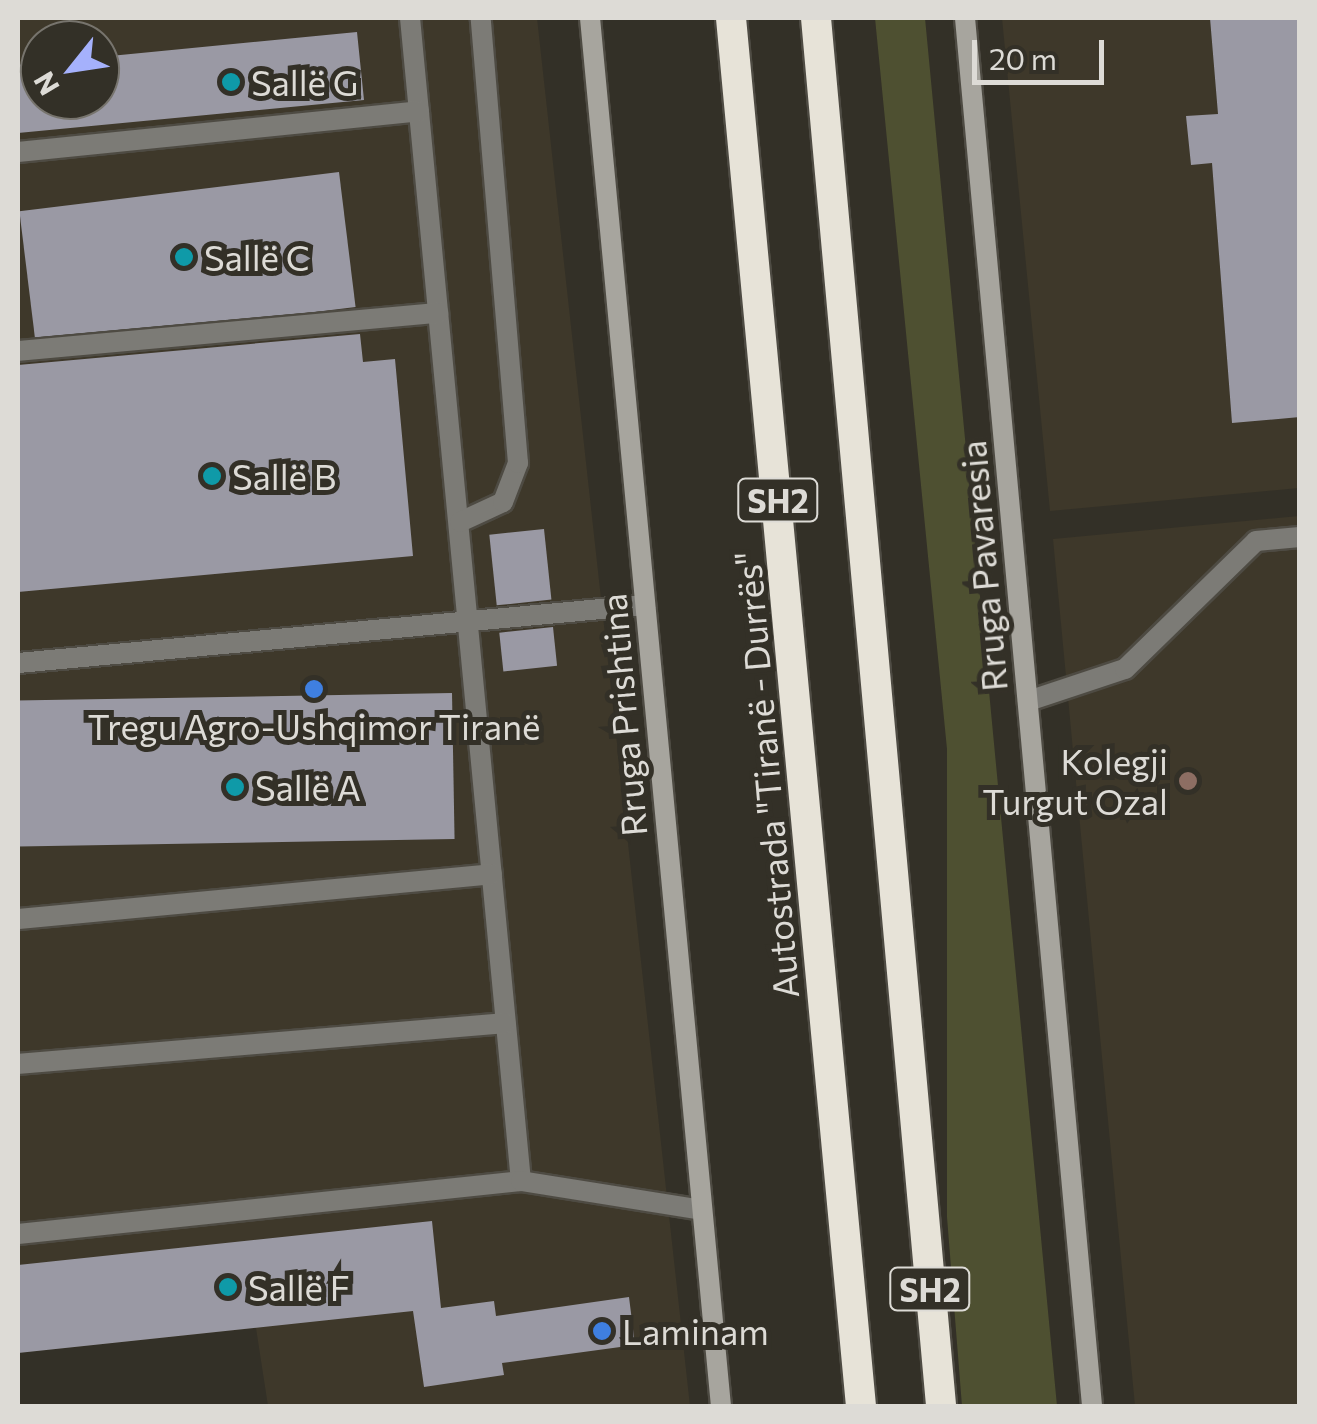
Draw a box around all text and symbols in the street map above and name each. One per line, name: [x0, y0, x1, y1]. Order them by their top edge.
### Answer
north arrow: [20, 20, 120, 120]
scale bar: [977, 20, 1110, 82]
text: 20 m: [989, 39, 1057, 76]
place label: Sallë G: [251, 61, 358, 103]
text: N: [26, 66, 66, 102]
marker: Sallë G: [220, 71, 242, 93]
place label: Sallë C: [204, 236, 310, 278]
marker: Sallë C: [173, 246, 195, 268]
street label: Rruga Pavaresia: [951, 439, 1015, 693]
place label: Sallë B: [232, 455, 336, 497]
marker: Sallë B: [201, 465, 223, 487]
road number: SH2: [736, 473, 820, 527]
street label: Autostrada "Tiranë - Durrës": [726, 550, 806, 1000]
street label: Rruga Prishtina: [591, 592, 655, 838]
marker: Tregu Agro-Ushqimor Tiranë: [303, 678, 325, 700]
place label: Tregu Agro-Ushqimor Tiranë: [88, 705, 540, 747]
place label: Kolegji Turgut Ozal: [982, 740, 1168, 822]
place label: Sallë A: [255, 766, 361, 808]
marker: Kolegji Turgut Ozal: [1177, 770, 1199, 792]
marker: Sallë A: [224, 776, 246, 798]
road number: SH2: [888, 1262, 972, 1316]
place label: Sallë F: [248, 1266, 350, 1308]
marker: Sallë F: [217, 1276, 239, 1298]
place label: Laminam: [622, 1310, 769, 1352]
marker: Laminam: [591, 1320, 613, 1342]

